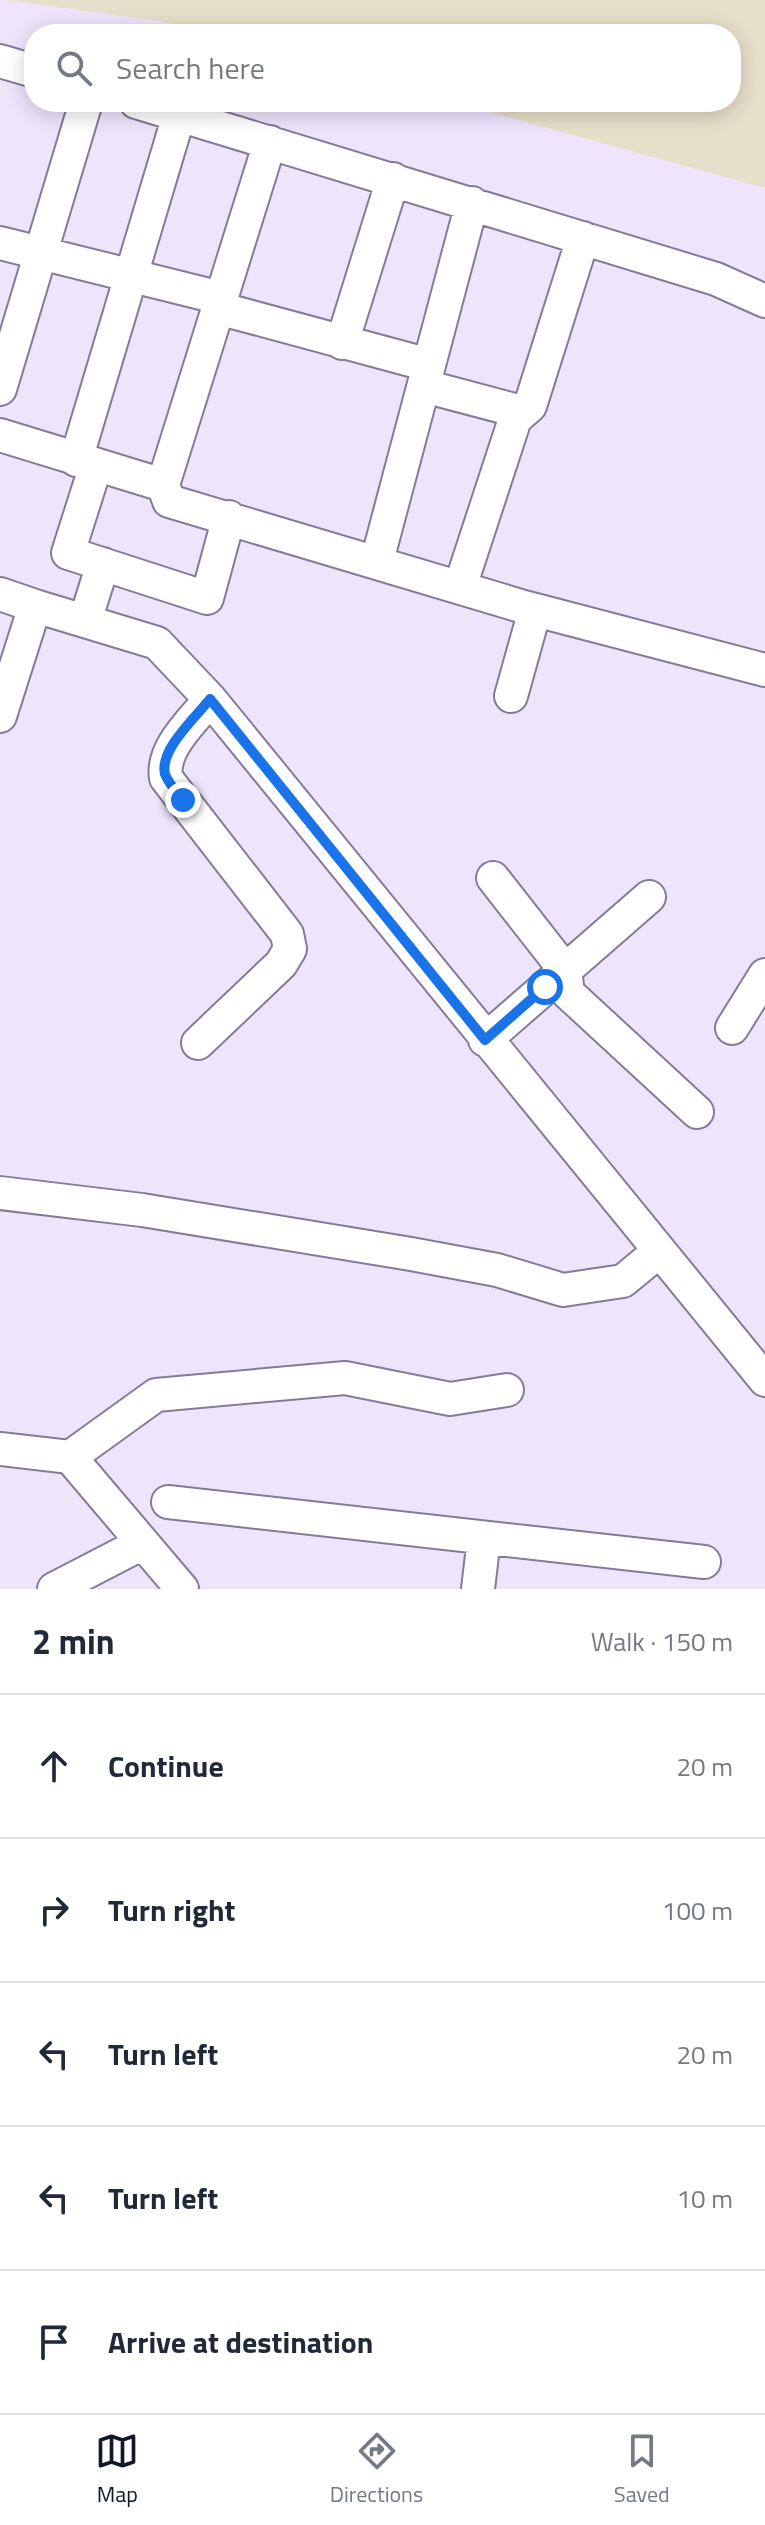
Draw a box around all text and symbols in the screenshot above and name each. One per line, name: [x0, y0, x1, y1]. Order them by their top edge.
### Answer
search box: [24, 24, 741, 112]
text: Search here: [116, 45, 265, 91]
icon: search: [52, 46, 96, 90]
route end: [165, 782, 201, 818]
route start: [527, 969, 563, 1005]
text: 2 min: [32, 1615, 115, 1667]
text: Walk · 150 m: [591, 1622, 733, 1661]
text: Continue: [108, 1743, 224, 1789]
icon: ahead: [32, 1744, 76, 1788]
text: 20 m: [676, 1747, 733, 1786]
text: Turn right: [108, 1887, 236, 1933]
icon: right: [32, 1888, 76, 1932]
text: 100 m: [662, 1891, 733, 1930]
text: Turn left: [108, 2031, 218, 2077]
icon: left: [32, 2032, 76, 2076]
text: 20 m: [676, 2035, 733, 2074]
text: Turn left: [108, 2175, 218, 2221]
icon: left: [32, 2176, 76, 2220]
text: 10 m: [676, 2179, 733, 2218]
text: Arrive at destination: [108, 2319, 373, 2365]
icon: arrive: [32, 2320, 76, 2364]
tab: Map: [95, 2429, 139, 2511]
tab: Directions: [330, 2429, 423, 2511]
tab: Saved: [614, 2429, 670, 2511]

